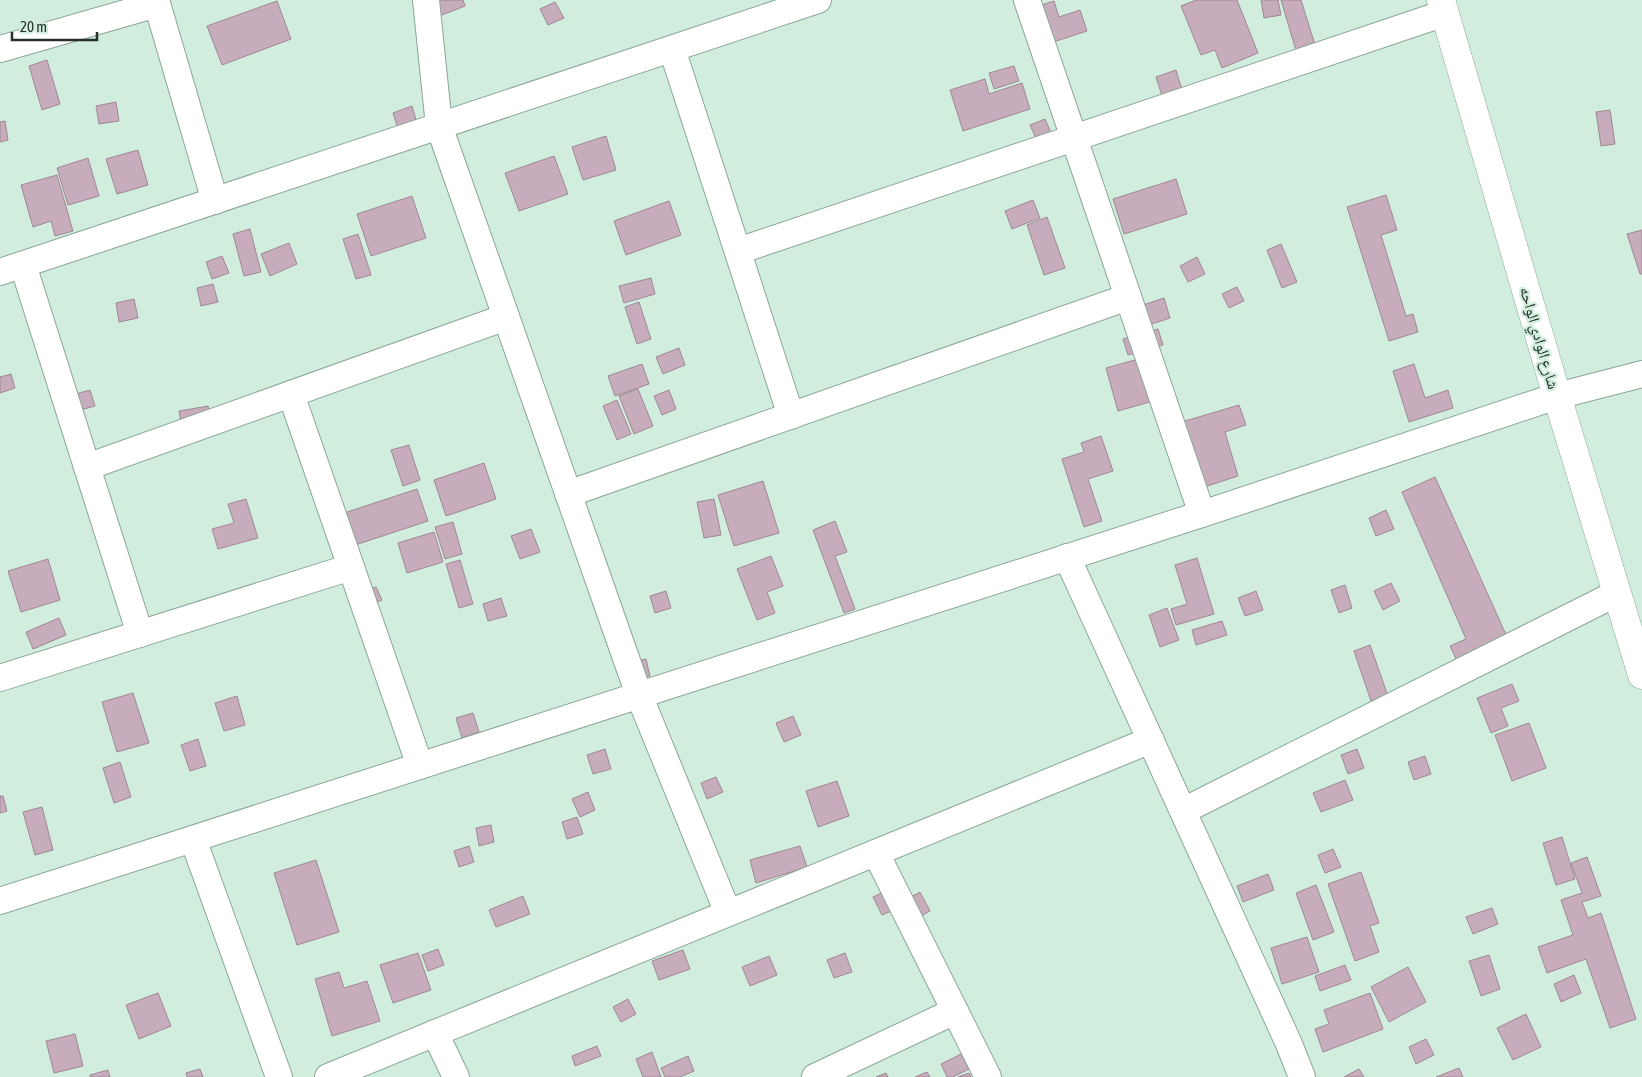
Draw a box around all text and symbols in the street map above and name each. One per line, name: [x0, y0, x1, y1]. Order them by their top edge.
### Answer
scale bar: [12, 10, 98, 42]
text: 20 m: [20, 18, 47, 35]
street label: شارع الوادي الواحه: [1513, 285, 1563, 392]

